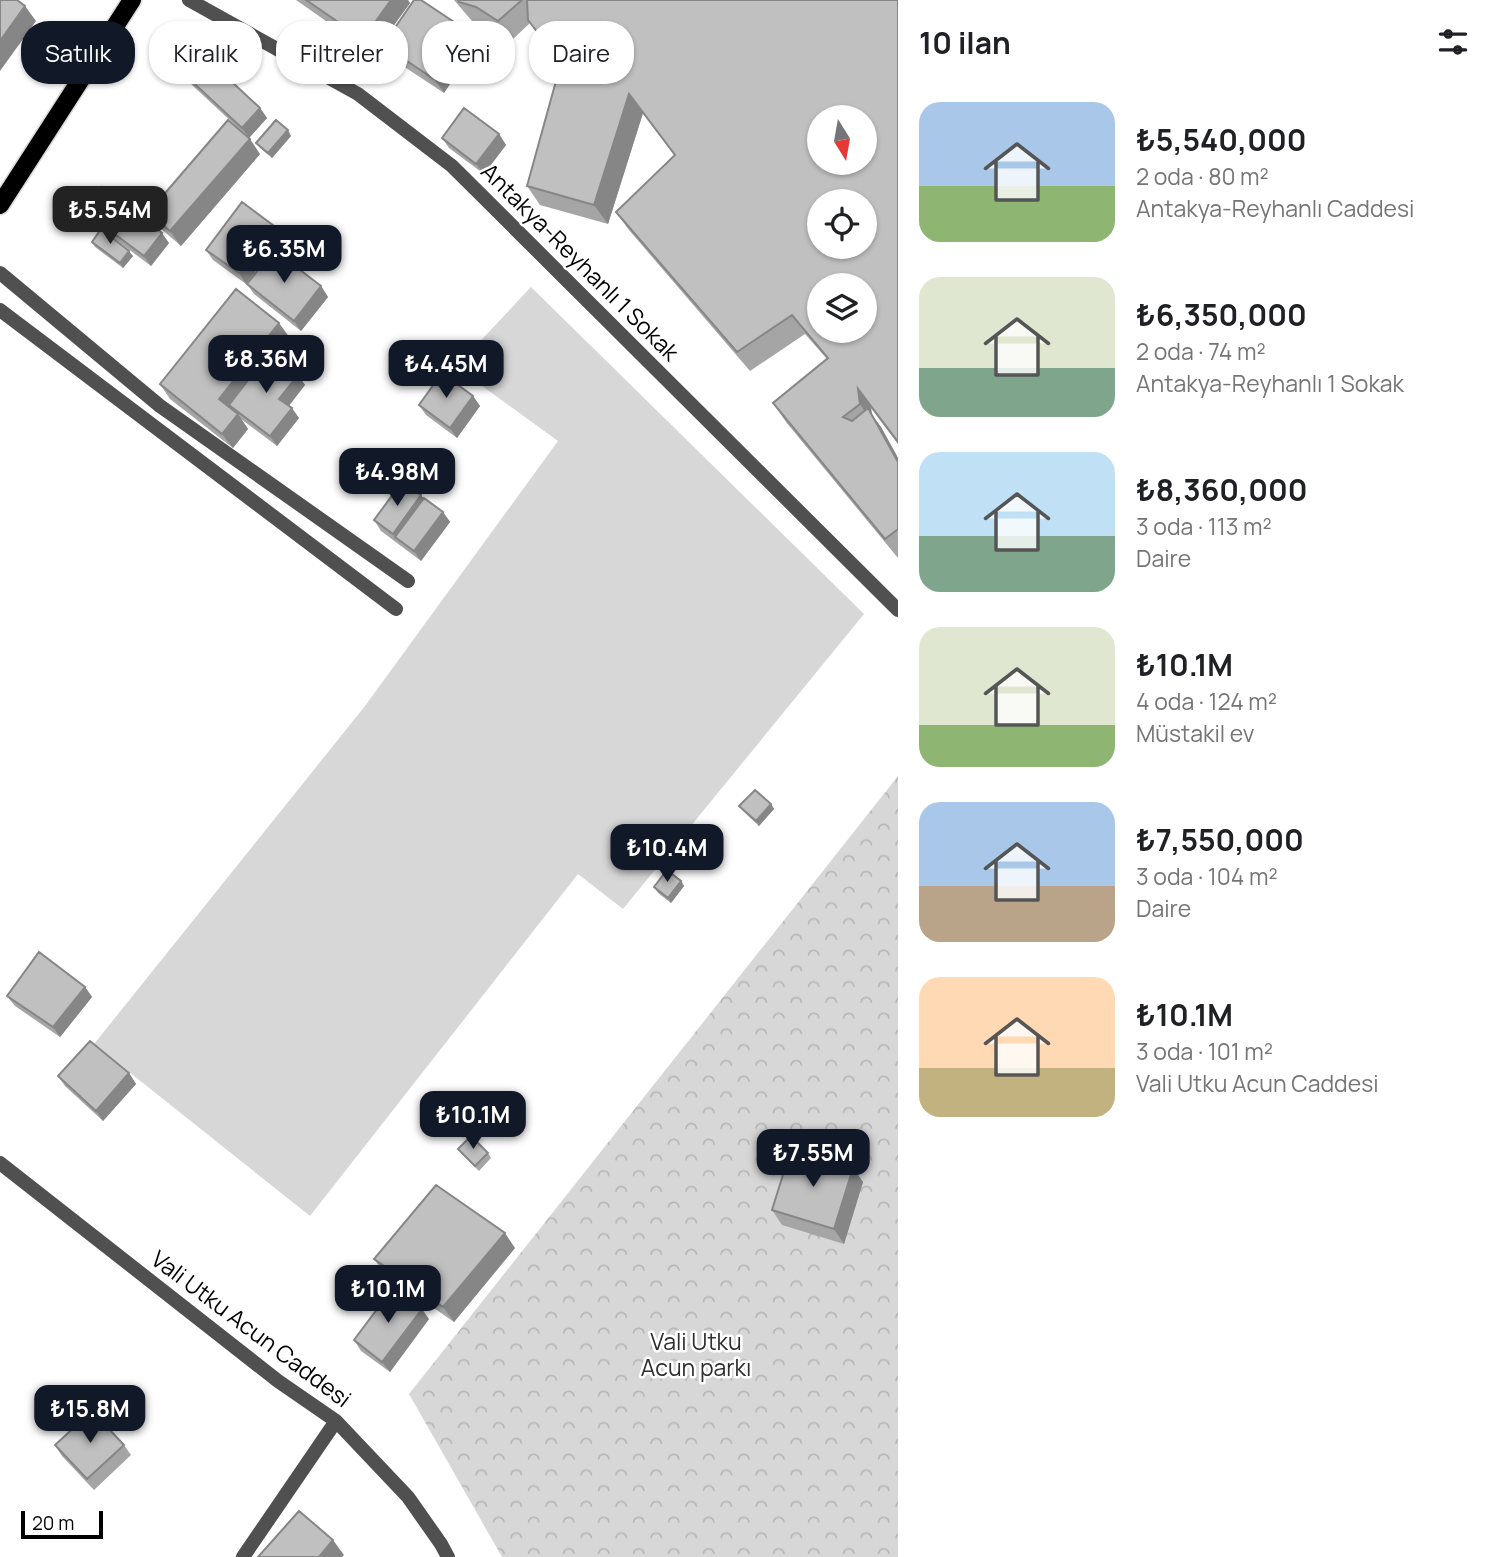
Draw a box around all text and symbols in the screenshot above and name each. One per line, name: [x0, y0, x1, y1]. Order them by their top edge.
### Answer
chip: Satılık: [21, 21, 135, 84]
chip: Kiralık: [149, 21, 262, 84]
chip: Filtreler: [276, 21, 408, 84]
chip: Yeni: [422, 21, 515, 84]
chip: Daire: [529, 21, 634, 84]
text: 10 ilan: [919, 22, 1011, 63]
icon: filters: [1434, 23, 1472, 61]
north arrow: [807, 105, 877, 175]
map controls: [807, 105, 877, 343]
text: ₺5,540,000: [1136, 119, 1306, 160]
icon: home: [975, 130, 1059, 214]
street label: Antakya-Reyhanlı 1 Sokak: [475, 155, 687, 368]
text: 2 oda · 80 m²: [1136, 160, 1269, 192]
pin: ₺5.54M: [53, 187, 167, 246]
button: locate: [807, 189, 877, 259]
text: Antakya-Reyhanlı Caddesi: [1136, 192, 1414, 224]
text: ₺5.54M: [69, 193, 151, 225]
pin: ₺6.35M: [227, 226, 341, 285]
text: ₺6.35M: [243, 232, 325, 264]
button: layers: [807, 273, 877, 343]
text: ₺6,350,000: [1136, 294, 1307, 335]
icon: home: [975, 305, 1059, 389]
text: 2 oda · 74 m²: [1136, 335, 1266, 367]
pin: ₺8.36M: [209, 336, 323, 395]
pin: ₺4.45M: [389, 340, 503, 400]
text: ₺8.36M: [224, 342, 308, 374]
text: ₺4.45M: [405, 347, 487, 379]
text: Antakya-Reyhanlı 1 Sokak: [1136, 367, 1404, 399]
pin: ₺4.98M: [340, 448, 454, 508]
text: ₺4.98M: [355, 455, 439, 487]
text: ₺8,360,000: [1136, 469, 1307, 510]
icon: home: [975, 480, 1059, 564]
text: 3 oda · 113 m²: [1136, 510, 1272, 542]
text: Daire: [1136, 542, 1191, 574]
text: ₺10.1M: [1136, 644, 1233, 685]
icon: home: [975, 655, 1059, 739]
text: 4 oda · 124 m²: [1136, 685, 1277, 717]
text: Müstakil ev: [1136, 717, 1254, 749]
text: ₺7,550,000: [1136, 819, 1304, 860]
pin: ₺10.4M: [610, 824, 724, 884]
icon: home: [975, 830, 1059, 914]
text: ₺10.4M: [626, 831, 708, 863]
text: 3 oda · 104 m²: [1136, 860, 1278, 892]
text: Daire: [1136, 892, 1191, 924]
text: ₺10.1M: [1136, 994, 1233, 1035]
icon: home: [975, 1005, 1059, 1089]
text: 3 oda · 101 m²: [1136, 1035, 1273, 1067]
text: Vali Utku Acun Caddesi: [1136, 1067, 1379, 1099]
pin: ₺10.1M: [416, 1092, 530, 1151]
text: ₺10.1M: [436, 1098, 510, 1130]
pin: ₺7.55M: [756, 1130, 870, 1189]
text: ₺7.55M: [773, 1136, 853, 1168]
street label: Vali Utku Acun Caddesi: [145, 1242, 358, 1414]
pin: ₺10.1M: [331, 1266, 445, 1325]
text: ₺10.1M: [351, 1272, 425, 1304]
park label: Vali Utku Acun parkı: [641, 1325, 751, 1383]
pin: ₺15.8M: [33, 1386, 147, 1445]
text: ₺15.8M: [50, 1392, 130, 1424]
scale bar: [21, 1508, 103, 1540]
text: 20 m: [32, 1510, 74, 1536]

